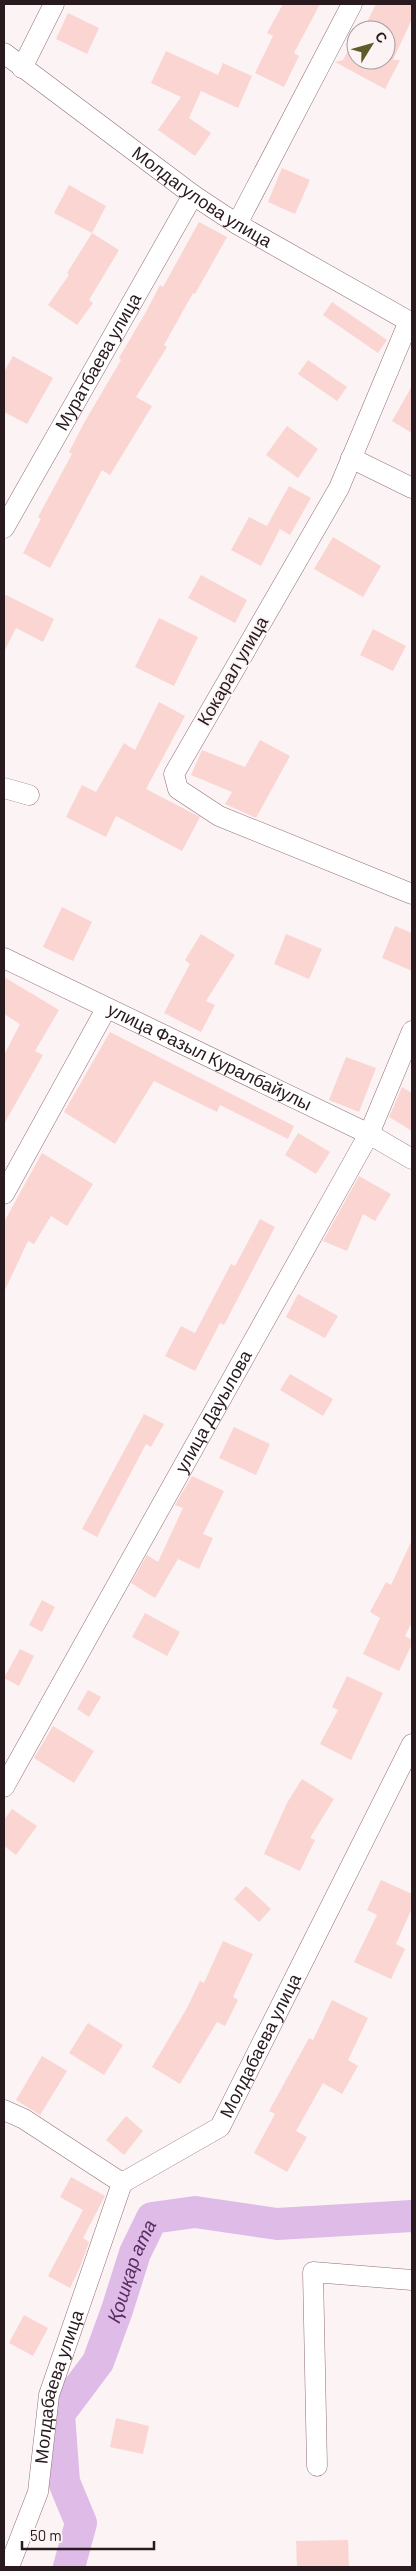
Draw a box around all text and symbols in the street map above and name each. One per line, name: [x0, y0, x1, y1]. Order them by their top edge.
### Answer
north arrow: [346, 20, 396, 70]
text: С: [372, 28, 392, 46]
street label: Молдагулова улица: [128, 141, 277, 252]
street label: Муратбаева улица: [50, 288, 146, 434]
street label: Кокарал улица: [192, 611, 273, 729]
street label: улица Фазыл Куралбайулы: [104, 998, 315, 1115]
street label: улица Дауылова: [170, 1345, 256, 1476]
street label: Молдабаева улица: [215, 1969, 306, 2121]
water label: Қошқар ата: [101, 2216, 161, 2326]
street label: Молдабаева улица: [29, 2306, 88, 2465]
scale bar: [22, 2518, 155, 2550]
text: 50 m: [30, 2526, 62, 2544]

